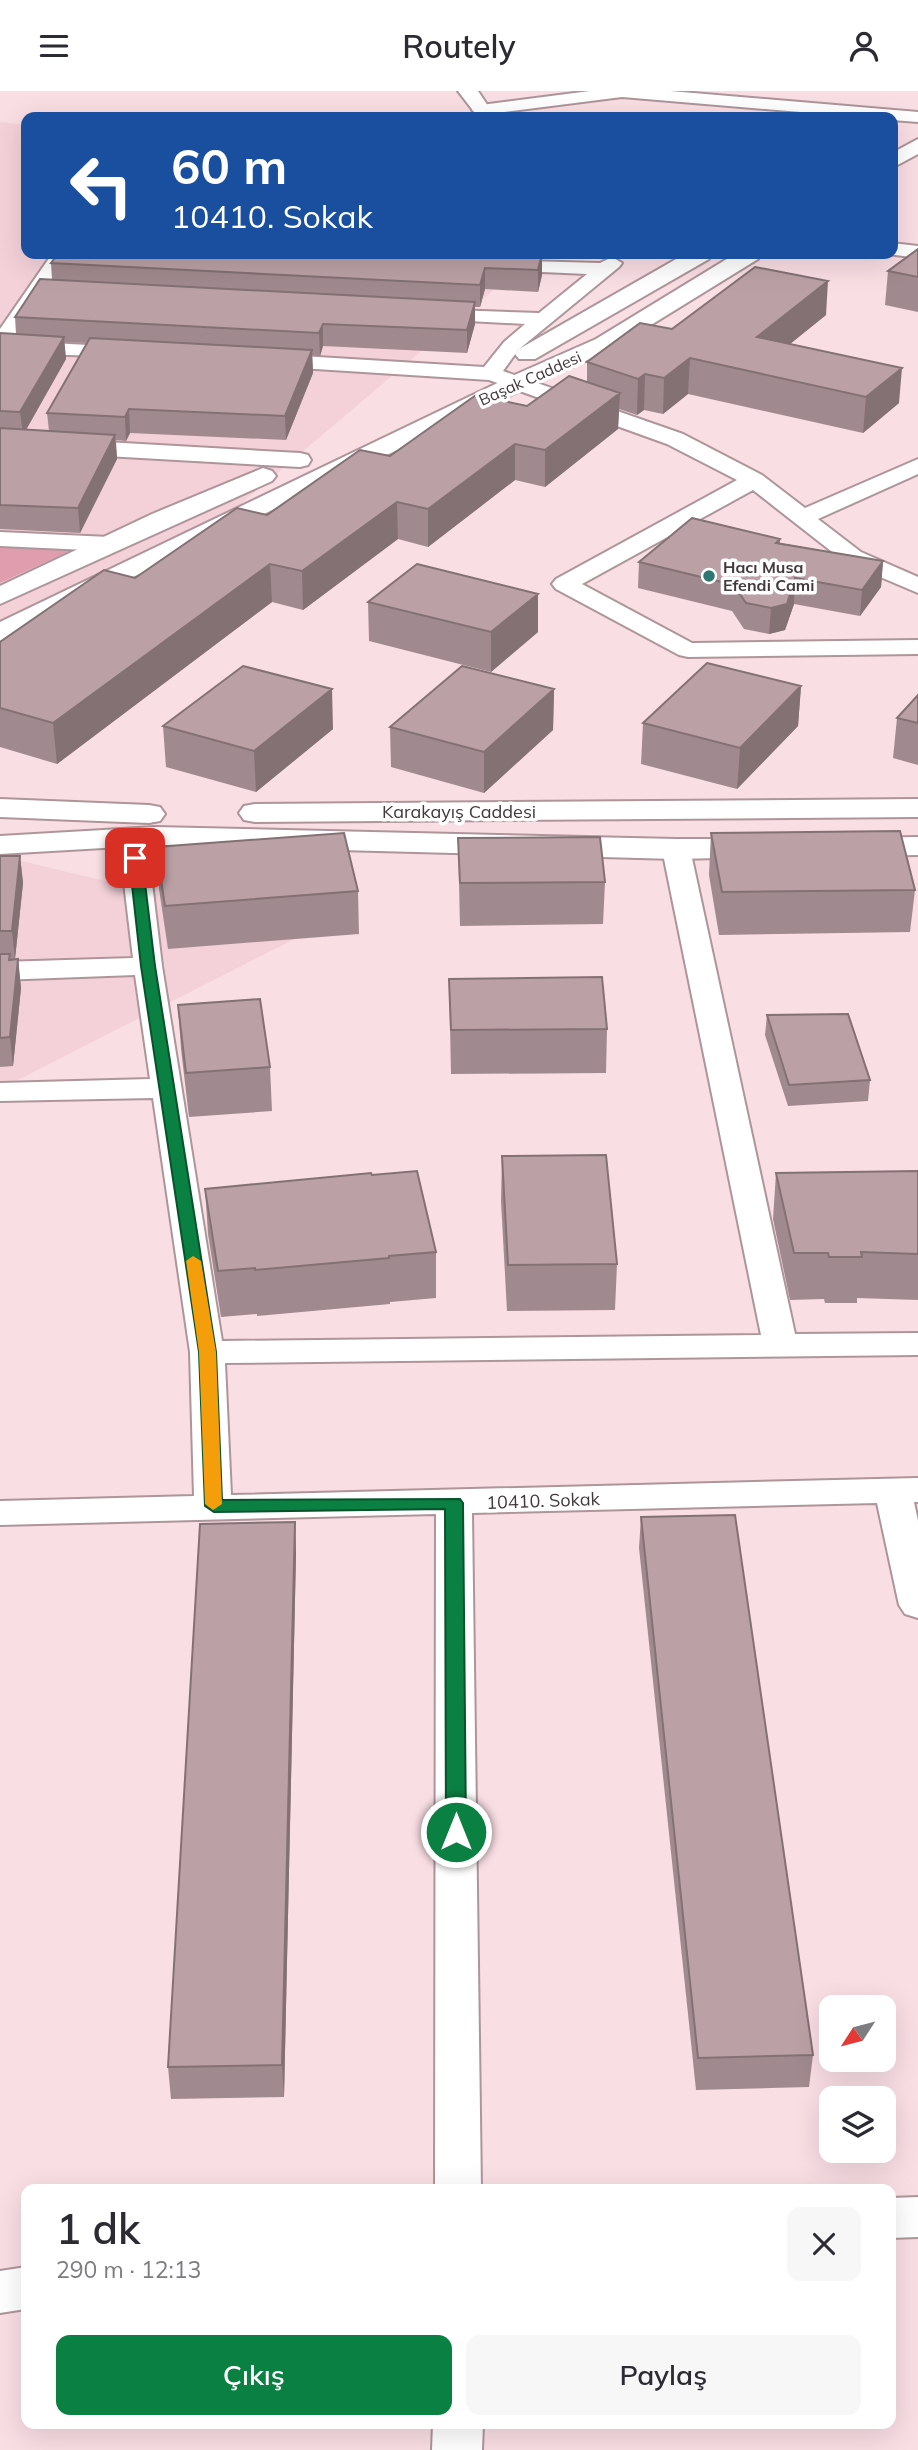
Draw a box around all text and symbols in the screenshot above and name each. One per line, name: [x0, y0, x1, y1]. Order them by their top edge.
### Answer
text: Routely: [402, 26, 516, 66]
icon: menu: [35, 27, 73, 65]
icon: person: [845, 27, 883, 65]
text: 60 m: [171, 135, 287, 196]
icon: left: [56, 140, 147, 231]
text: 10410. Sokak: [171, 196, 373, 236]
street label: Başak Caddesi: [476, 346, 584, 410]
place label: Hacı Musa Efendi Cami: [723, 557, 814, 595]
marker: Hacı Musa Efendi Cami: [701, 568, 717, 584]
street label: Karakayış Caddesi: [382, 800, 536, 823]
pin: [105, 828, 165, 888]
icon: arrive: [116, 839, 154, 877]
street label: 10410. Sokak: [486, 1487, 601, 1514]
position arrow: [419, 1795, 493, 1869]
north arrow: [819, 1995, 896, 2072]
map controls: [819, 1995, 896, 2163]
button: layers: [819, 2086, 896, 2163]
text: 1 dk: [56, 2202, 140, 2255]
button: close: [787, 2207, 861, 2281]
text: 290 m · 12:13: [56, 2255, 201, 2284]
button: Çıkış: [56, 2335, 452, 2415]
button: Paylaş: [466, 2335, 861, 2415]

